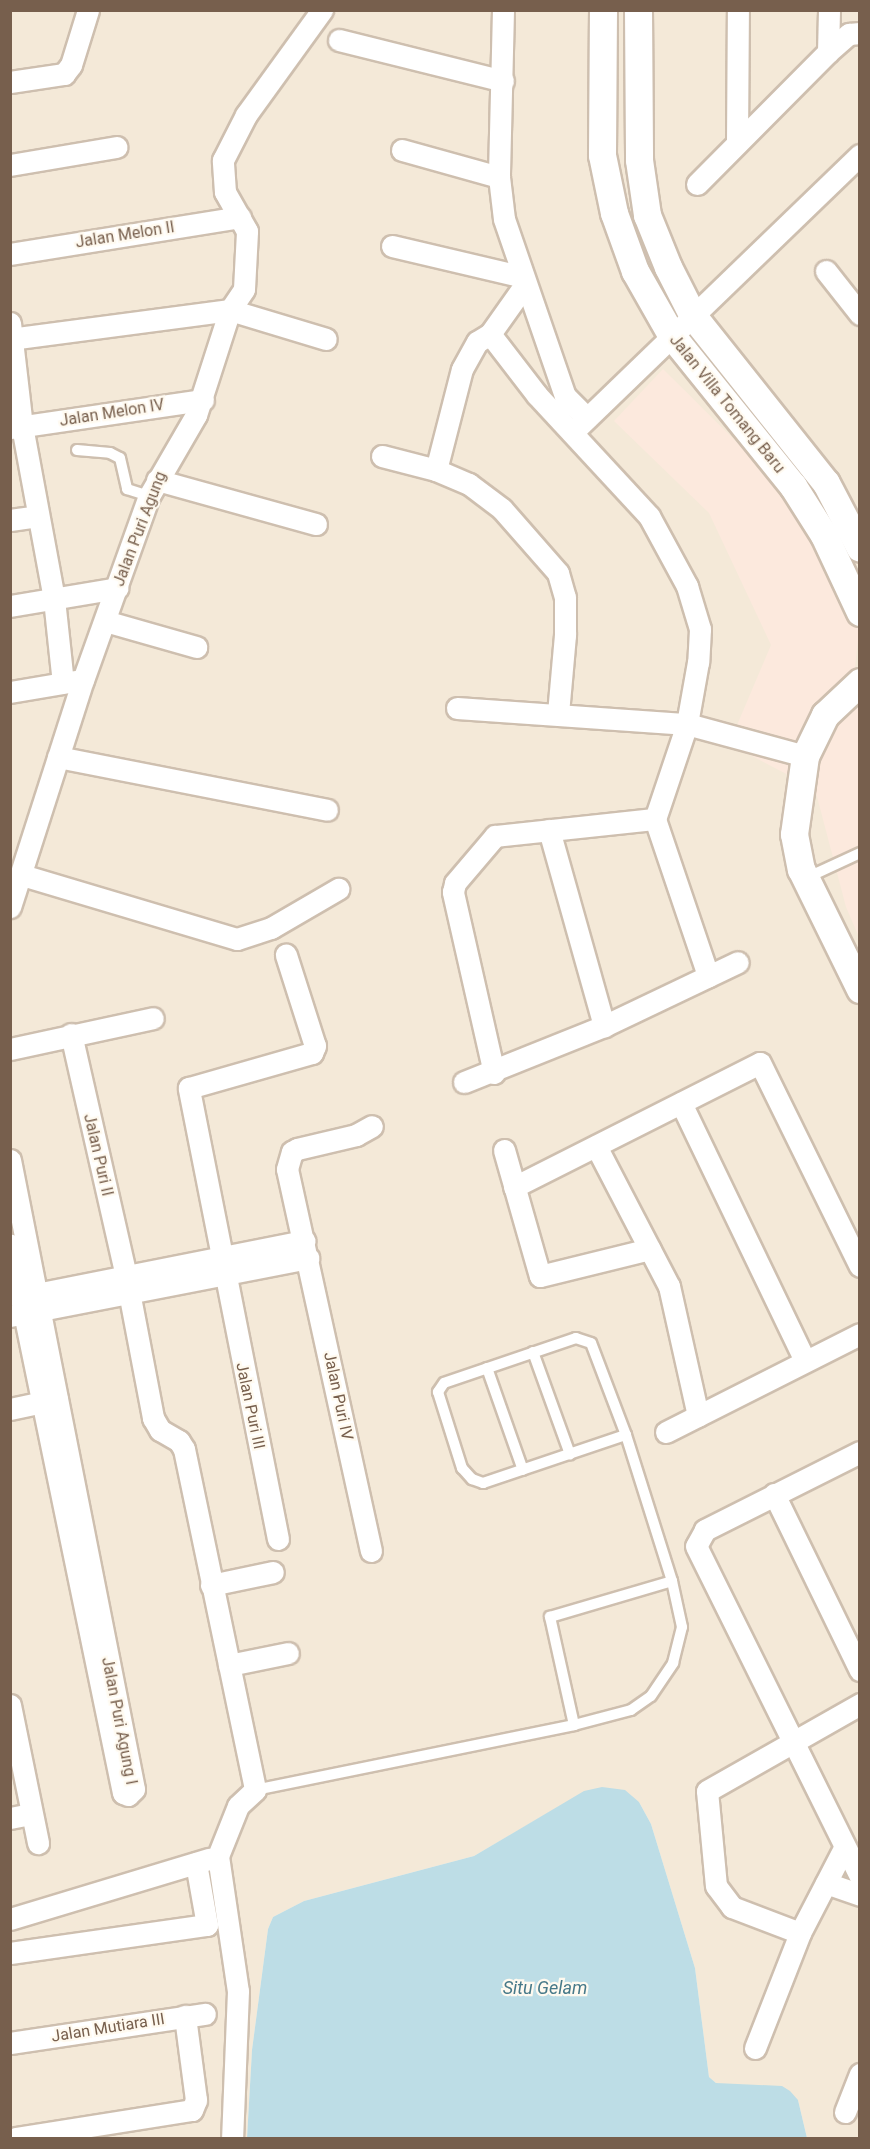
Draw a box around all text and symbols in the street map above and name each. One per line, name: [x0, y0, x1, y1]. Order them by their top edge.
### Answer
street label: Jalan Melon II: [74, 218, 176, 252]
street label: Jalan Villa Tomang Baru: [665, 331, 789, 477]
street label: Jalan Melon IV: [58, 395, 166, 431]
street label: Jalan Puri Agung: [109, 469, 171, 589]
street label: Jalan Puri II: [79, 1112, 117, 1198]
street label: Jalan Puri IV: [319, 1350, 357, 1442]
street label: Jalan Puri III: [231, 1361, 269, 1451]
street label: Jalan Puri Agung I: [97, 1656, 141, 1786]
water label: Situ Gelam: [503, 1977, 587, 1999]
street label: Jalan Mutiara III: [50, 2010, 166, 2046]

